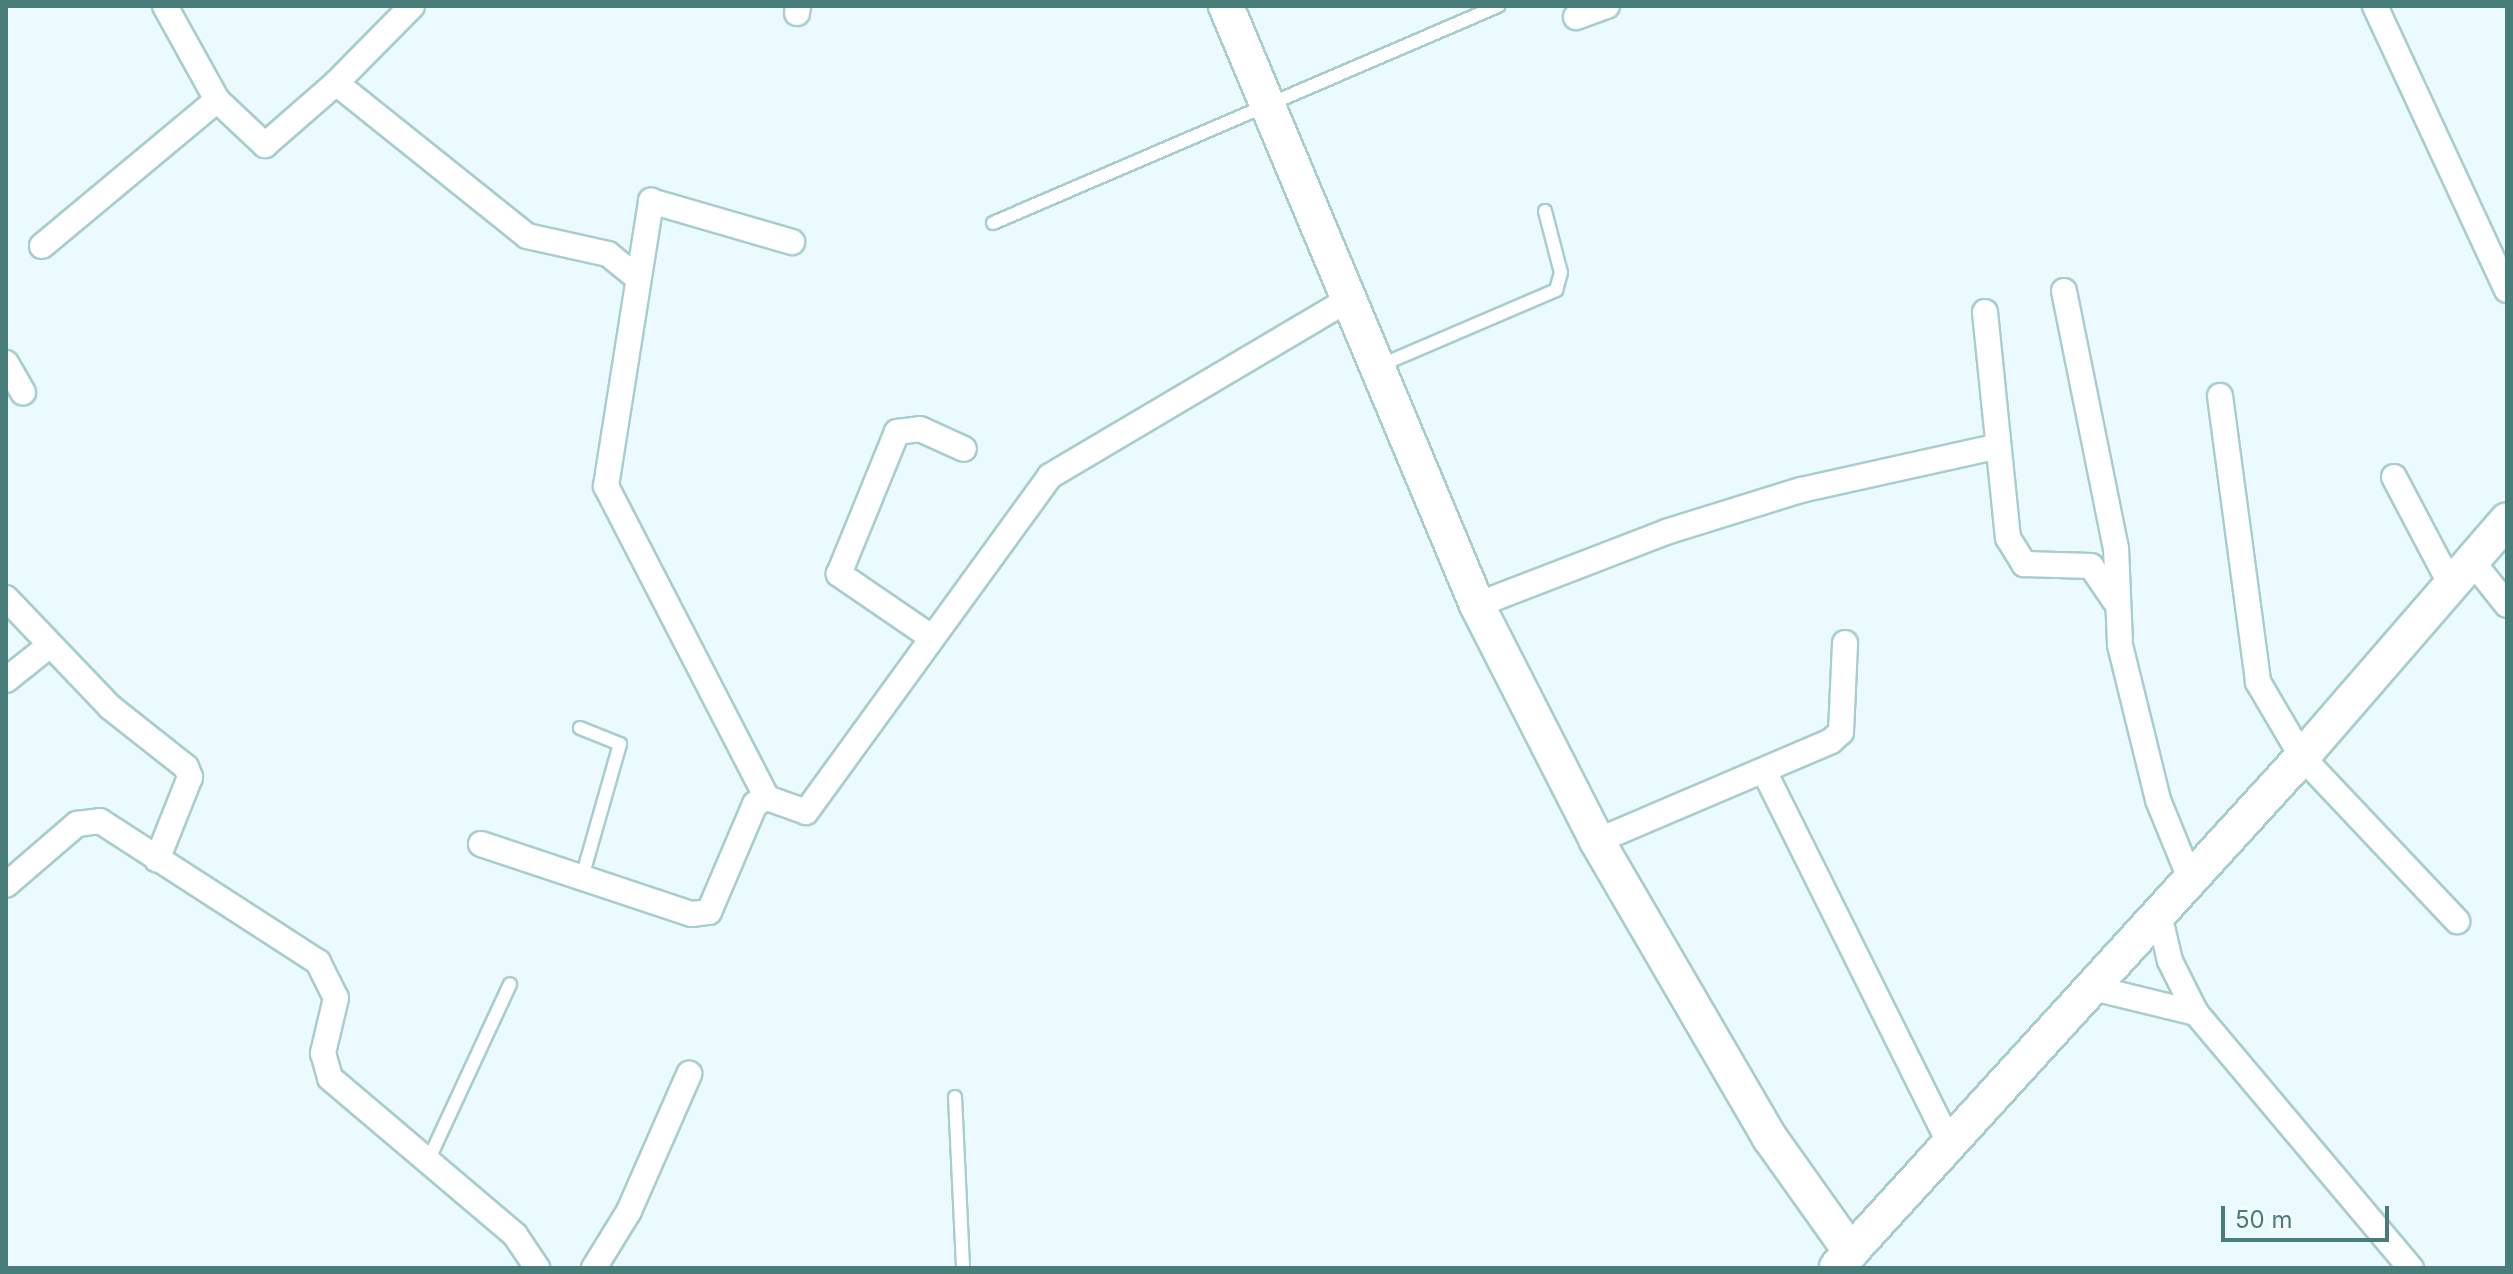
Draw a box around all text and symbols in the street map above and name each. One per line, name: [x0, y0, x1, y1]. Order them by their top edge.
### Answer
scale bar: [2225, 1190, 2393, 1240]
text: 50 m: [2235, 1205, 2293, 1234]

